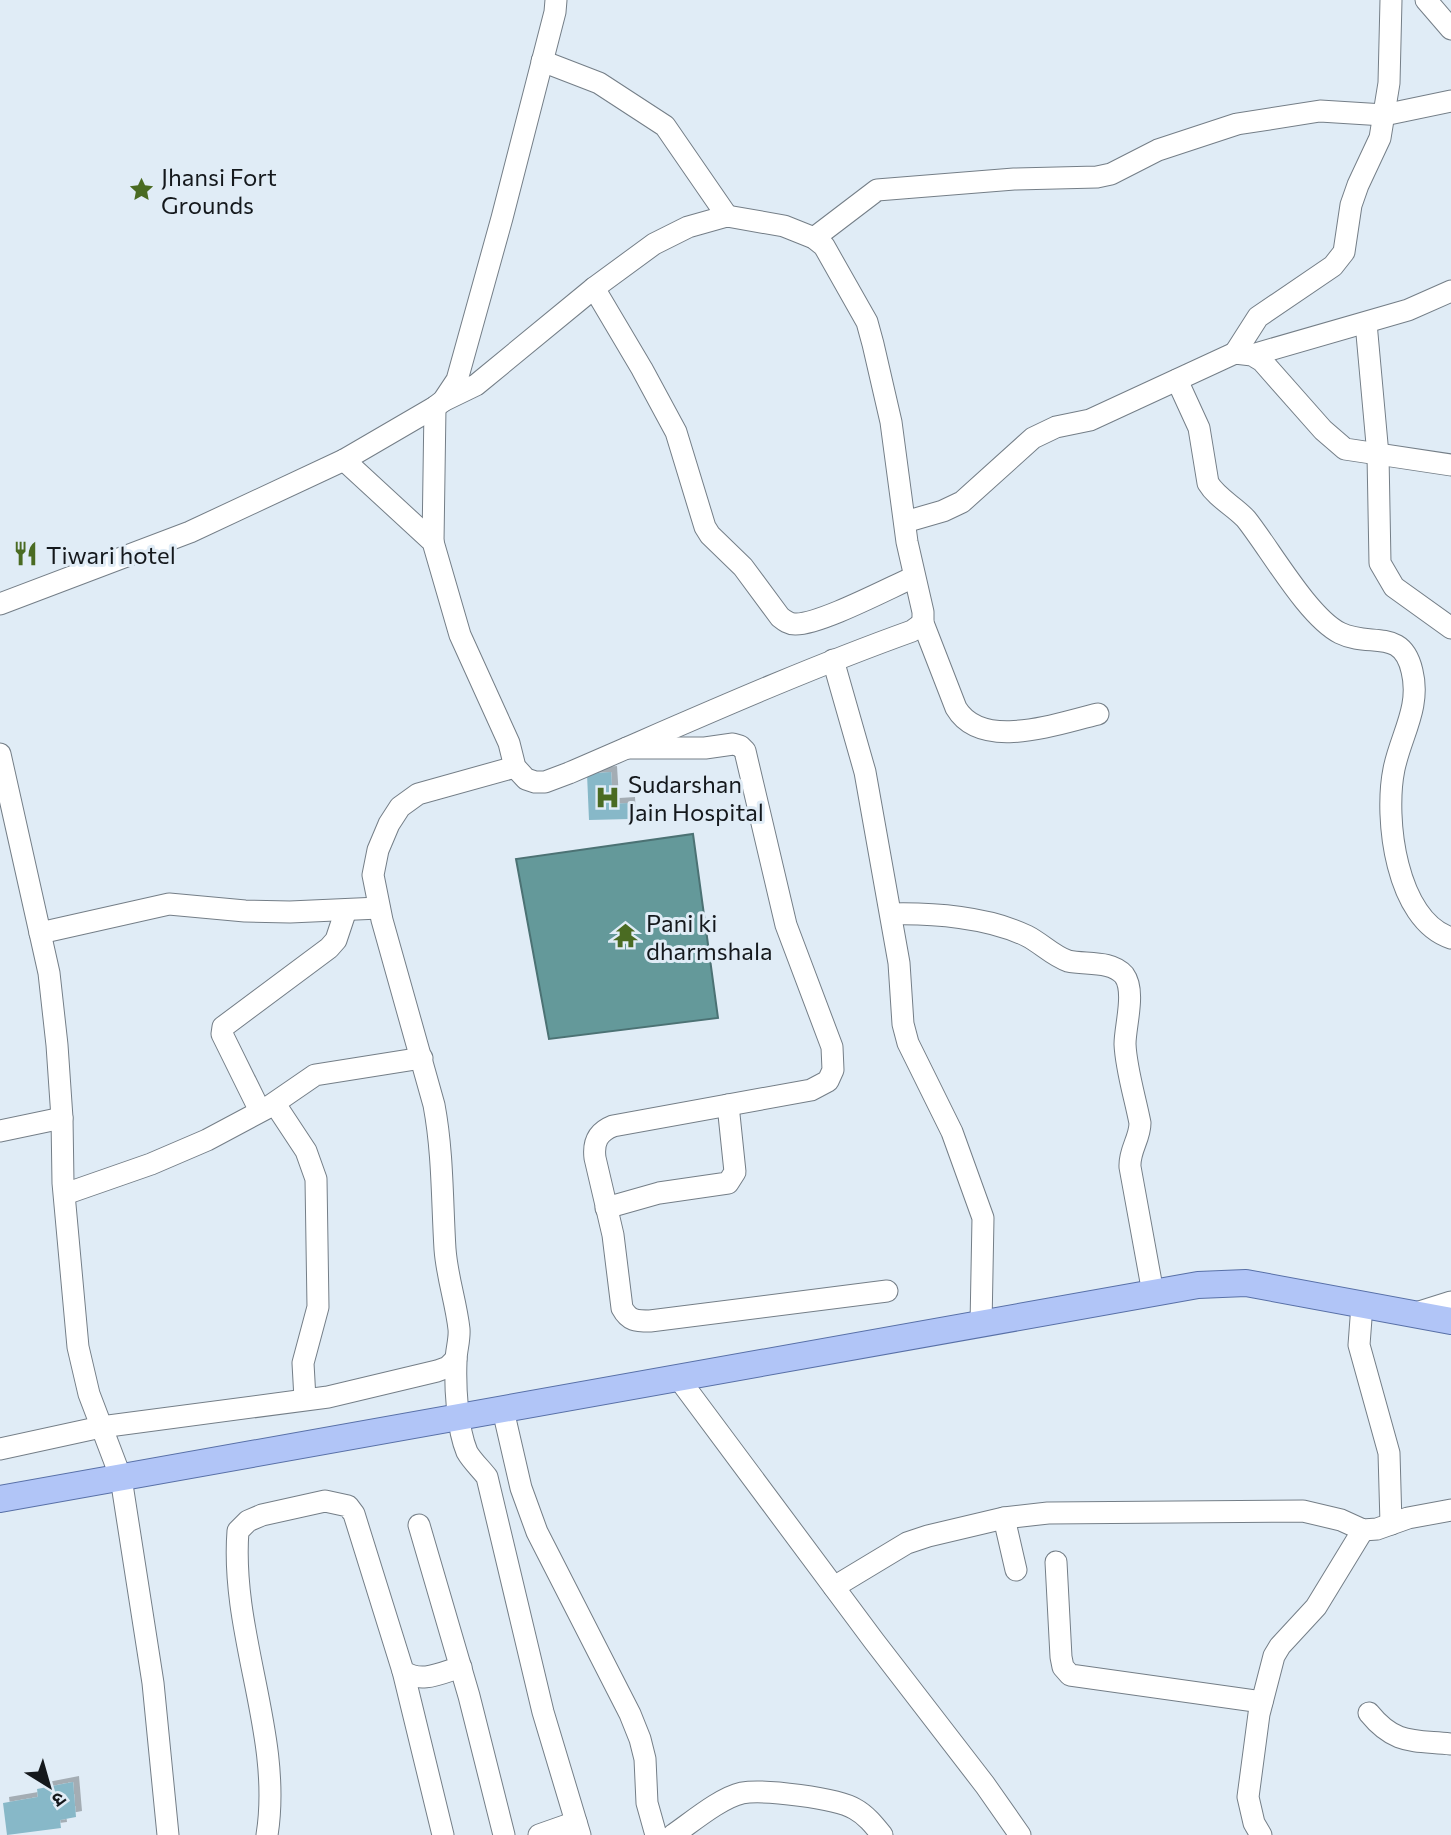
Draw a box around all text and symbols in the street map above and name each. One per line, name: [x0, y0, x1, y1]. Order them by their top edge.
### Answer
place label: Jhansi Fort Grounds: [161, 162, 277, 219]
place icon: Jhansi Fort Grounds: [127, 176, 155, 204]
restaurant icon: Tiwari hotel: [12, 540, 40, 568]
place label: Tiwari hotel: [46, 540, 176, 569]
place label: Sudarshan Jain Hospital: [628, 769, 764, 826]
hospital icon: Sudarshan Jain Hospital: [594, 783, 622, 811]
place label: Pani ki dharmshala: [646, 908, 773, 965]
temple icon: Pani ki dharmshala: [612, 922, 640, 950]
north arrow: [14, 1751, 84, 1821]
text: उ: [47, 1787, 71, 1813]

